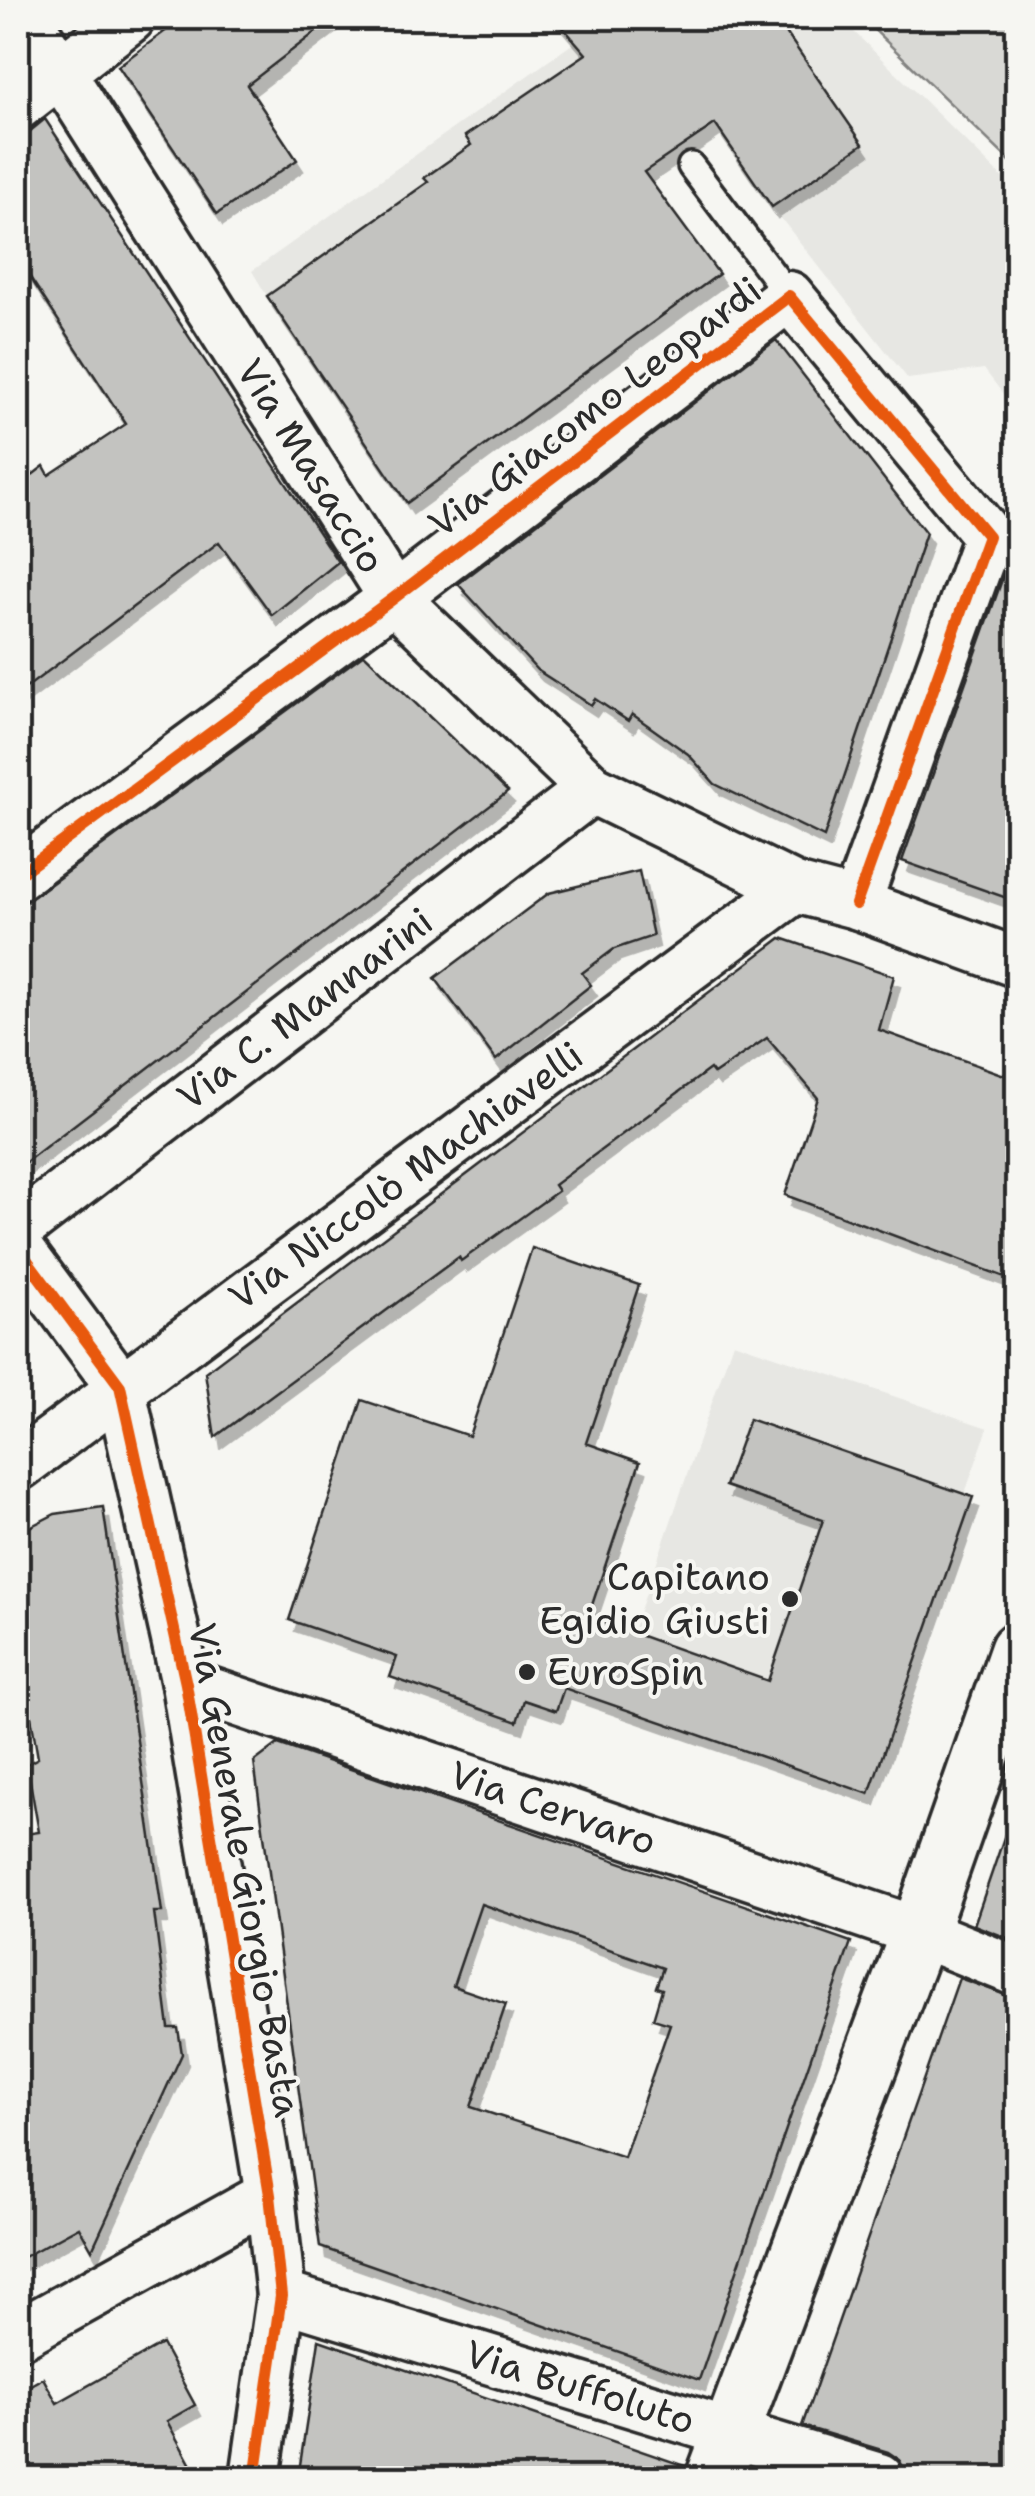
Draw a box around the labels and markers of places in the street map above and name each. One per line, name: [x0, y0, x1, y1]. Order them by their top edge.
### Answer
place label: Capitano Egidio Giusti: [539, 1551, 770, 1646]
marker: Capitano Egidio Giusti: [779, 1588, 801, 1610]
place label: EuroSpin: [547, 1646, 704, 1697]
marker: EuroSpin: [516, 1661, 538, 1683]

